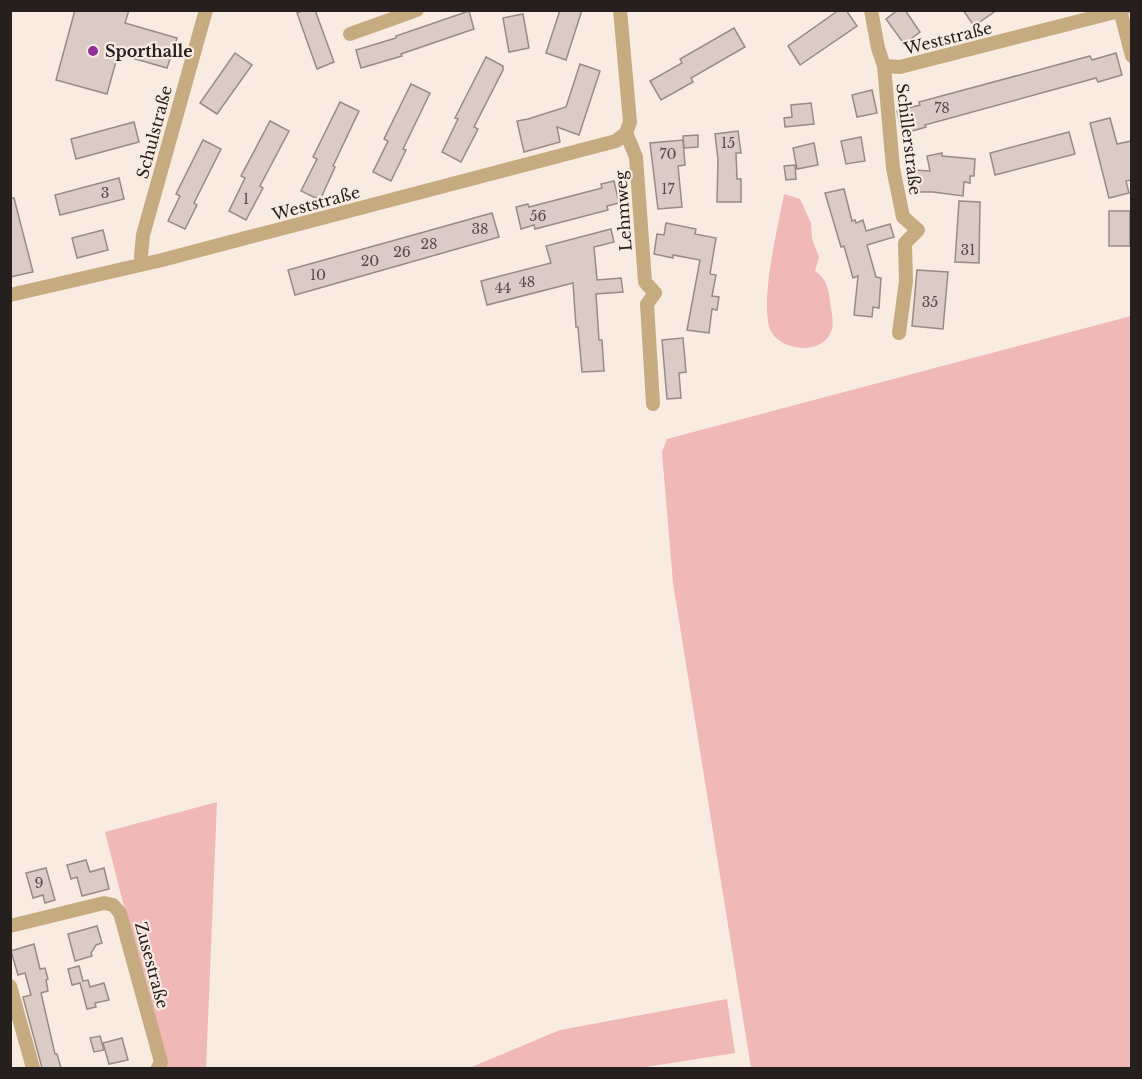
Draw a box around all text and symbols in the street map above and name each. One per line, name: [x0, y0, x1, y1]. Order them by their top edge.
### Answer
street label: Weststraße: [901, 17, 994, 59]
place label: Sporthalle: [105, 41, 193, 61]
marker: Sporthalle: [86, 44, 100, 58]
street label: Schillerstraße: [892, 82, 926, 196]
street label: Schulstraße: [132, 83, 176, 181]
house number: 78: [934, 99, 950, 117]
house number: 15: [721, 134, 735, 152]
house number: 70: [659, 145, 677, 163]
street label: Lehmweg: [610, 170, 636, 252]
house number: 17: [661, 180, 676, 198]
street label: Weststraße: [269, 182, 362, 225]
house number: 3: [101, 184, 109, 202]
house number: 1: [243, 190, 249, 208]
house number: 56: [530, 207, 546, 225]
house number: 38: [471, 220, 489, 238]
house number: 28: [420, 235, 438, 253]
house number: 31: [961, 241, 975, 259]
house number: 26: [393, 243, 411, 261]
house number: 20: [361, 252, 379, 270]
house number: 10: [310, 266, 326, 284]
house number: 48: [519, 273, 535, 291]
house number: 44: [495, 279, 511, 297]
house number: 35: [922, 293, 938, 311]
house number: 9: [34, 874, 44, 892]
street label: Zusestraße: [131, 919, 173, 1011]

